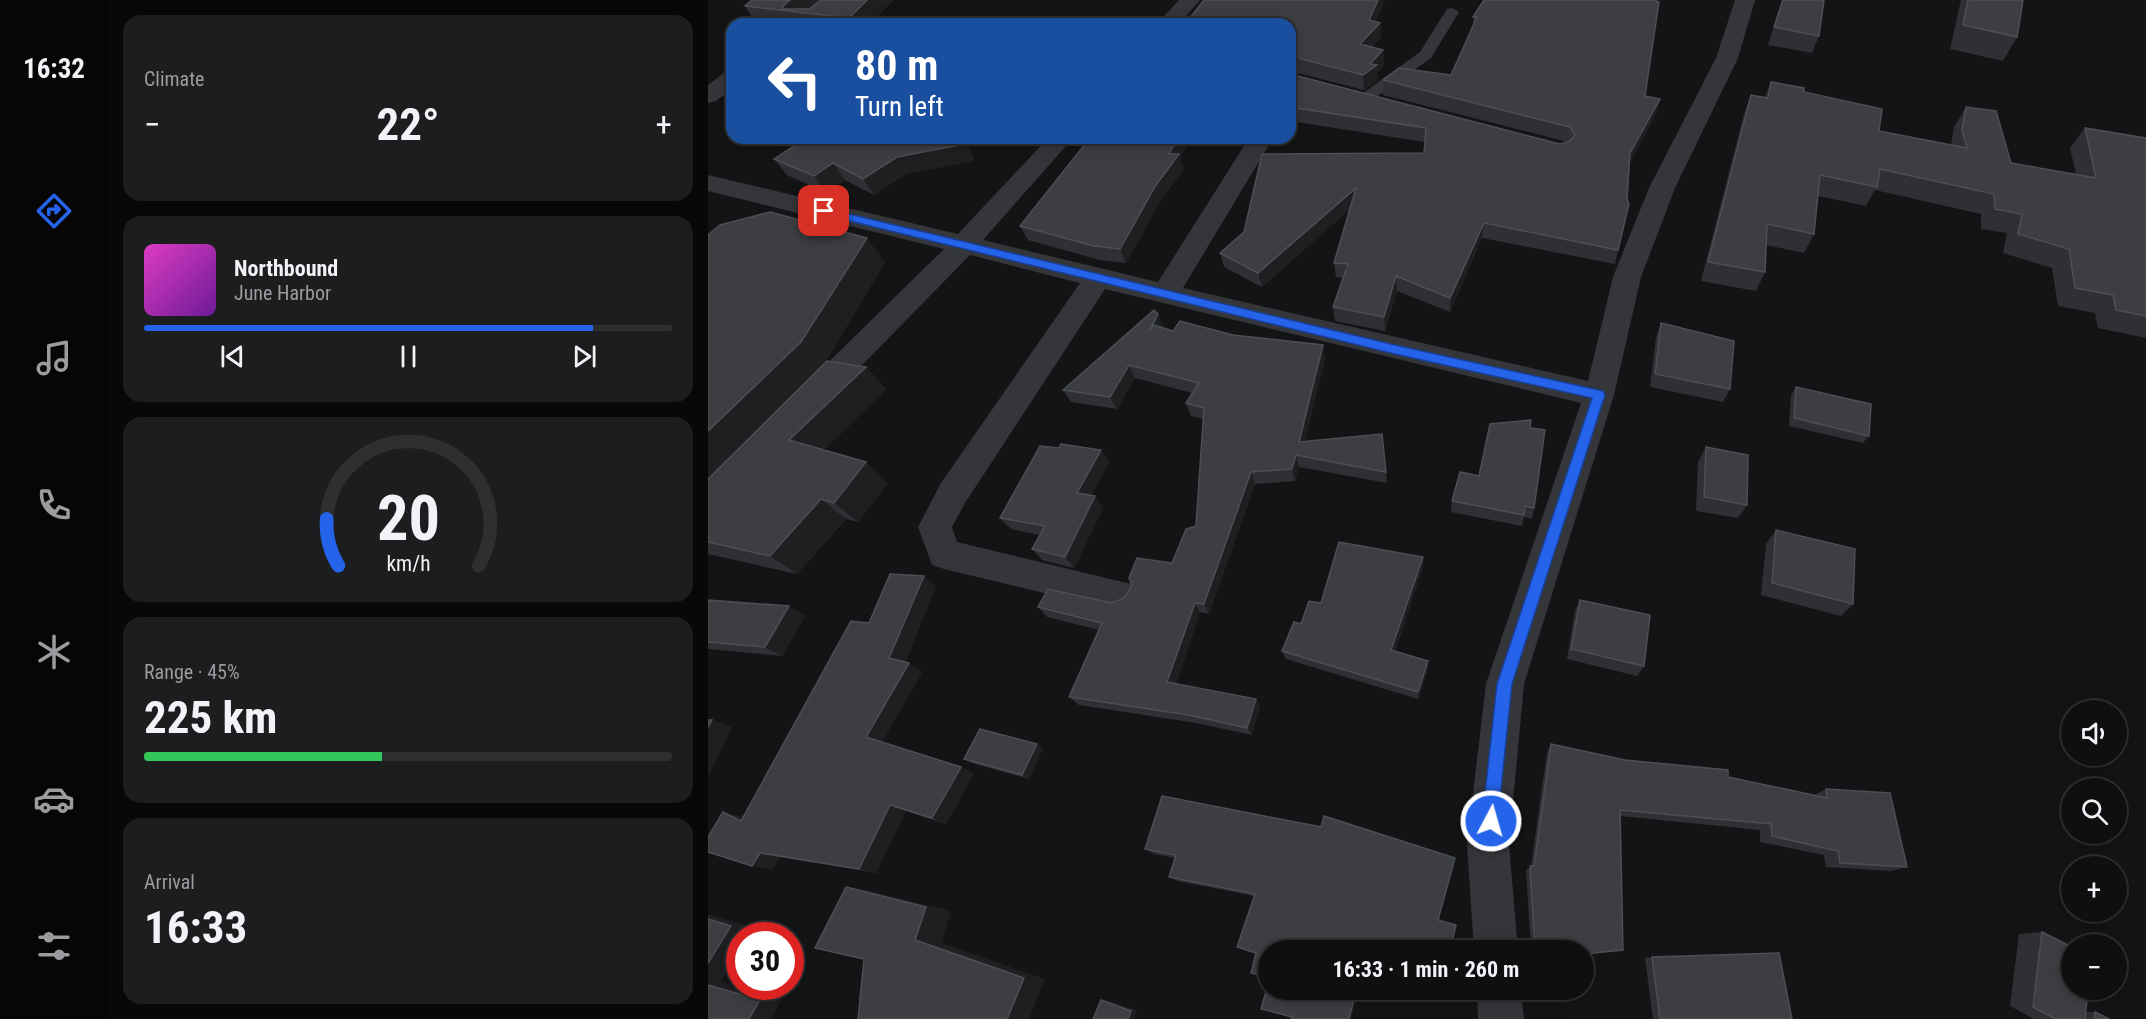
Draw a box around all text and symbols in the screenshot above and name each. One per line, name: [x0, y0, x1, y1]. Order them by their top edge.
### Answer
text: 80 m: [855, 41, 938, 90]
icon: left: [756, 42, 834, 120]
text: 16:32: [23, 53, 85, 85]
text: Climate: [144, 67, 204, 91]
text: Turn left: [855, 91, 944, 123]
text: 22°: [377, 98, 440, 151]
text: −: [144, 105, 161, 144]
text: +: [656, 105, 672, 144]
pin: [798, 185, 849, 236]
icon: directions: [33, 190, 75, 232]
icon: arrive: [807, 194, 840, 227]
text: Northbound: [234, 256, 338, 281]
text: June Harbor: [234, 281, 331, 305]
icon: music: [33, 337, 75, 379]
icon: previous: [216, 340, 249, 373]
icon: pause: [392, 340, 425, 373]
icon: next: [568, 340, 601, 373]
text: 20: [376, 483, 440, 556]
icon: phone: [33, 484, 75, 526]
text: km/h: [386, 552, 430, 577]
icon: climate: [33, 631, 75, 673]
text: Range · 45%: [144, 660, 240, 684]
text: 225 km: [144, 691, 277, 744]
map controls: [2061, 700, 2127, 1000]
button: sound: [2061, 700, 2127, 766]
icon: car: [33, 778, 75, 820]
button: search: [2061, 778, 2127, 844]
position arrow: [1459, 789, 1523, 853]
button: +: [2061, 856, 2127, 922]
text: Arrival: [144, 870, 195, 894]
text: 16:33: [144, 901, 247, 954]
speed limit sign: 30: [726, 922, 804, 1000]
icon: filters: [33, 925, 75, 967]
button: −: [2061, 934, 2127, 1000]
text: 16:33 · 1 min · 260 m: [1333, 957, 1519, 982]

